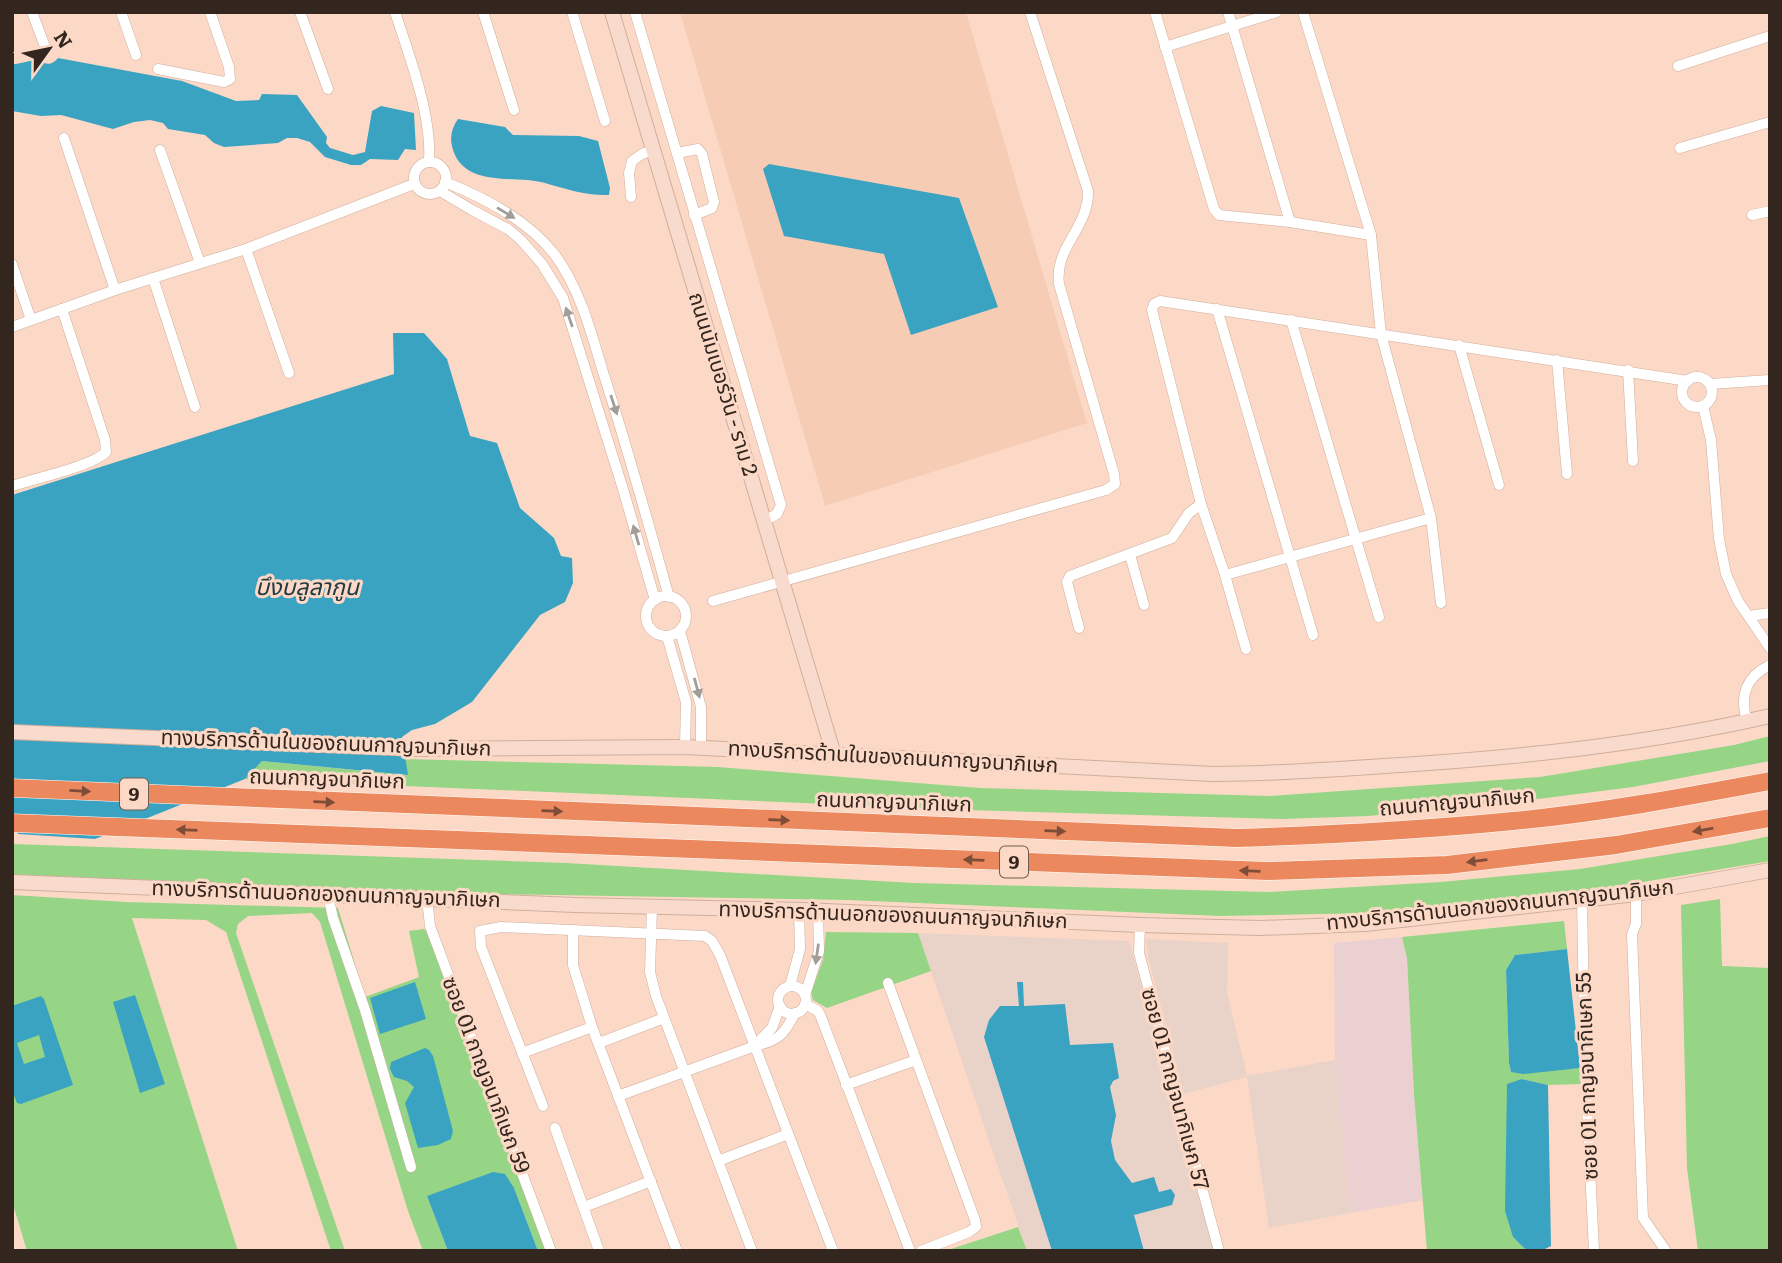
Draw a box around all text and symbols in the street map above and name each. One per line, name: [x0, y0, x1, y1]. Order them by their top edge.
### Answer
north arrow: [14, 14, 84, 84]
text: N: [48, 25, 80, 54]
one-way arrow: [497, 206, 516, 219]
street label: ถนนนัมเบอร์วัน - ราม 2: [683, 288, 768, 479]
one-way arrow: [563, 307, 574, 328]
one-way arrow: [609, 395, 620, 416]
one-way arrow: [630, 523, 641, 545]
water label: บึงบลูลากูน: [255, 568, 361, 602]
one-way arrow: [692, 678, 702, 699]
street label: ทางบริการด้านในของถนนกาญจนาภิเษก: [160, 719, 492, 762]
street label: ทางบริการด้านในของถนนกาญจนาภิเษก: [727, 730, 1059, 779]
street label: ถนนกาญจนาภิเษก: [249, 758, 406, 795]
street label: ถนนกาญจนาภิเษก: [1378, 777, 1536, 822]
road number: 9: [120, 778, 148, 810]
street label: ถนนกาญจนาภิเษก: [816, 781, 973, 818]
one-way arrow: [70, 786, 92, 797]
one-way arrow: [314, 796, 336, 807]
one-way arrow: [541, 805, 563, 816]
one-way arrow: [768, 814, 790, 825]
one-way arrow: [176, 825, 198, 836]
one-way arrow: [1045, 825, 1067, 836]
one-way arrow: [1692, 825, 1714, 836]
road number: 9: [1000, 846, 1028, 877]
one-way arrow: [963, 855, 985, 866]
one-way arrow: [1466, 856, 1488, 867]
one-way arrow: [1239, 865, 1261, 876]
street label: ทางบริการด้านนอกของถนนกาญจนาภิเษก: [1324, 869, 1675, 936]
street label: ทางบริการด้านนอกของถนนกาญจนาภิเษก: [151, 870, 501, 913]
street label: ทางบริการด้านนอกของถนนกาญจนาภิเษก: [718, 891, 1068, 934]
one-way arrow: [811, 943, 822, 965]
street label: ซอย 01 กาญจนาภิเษก 59: [436, 971, 540, 1177]
street label: ซอย 01 กาญจนากิเษก 55: [1565, 972, 1604, 1181]
street label: ซอย 01 กาญจนากิเษก 57: [1136, 984, 1219, 1193]

